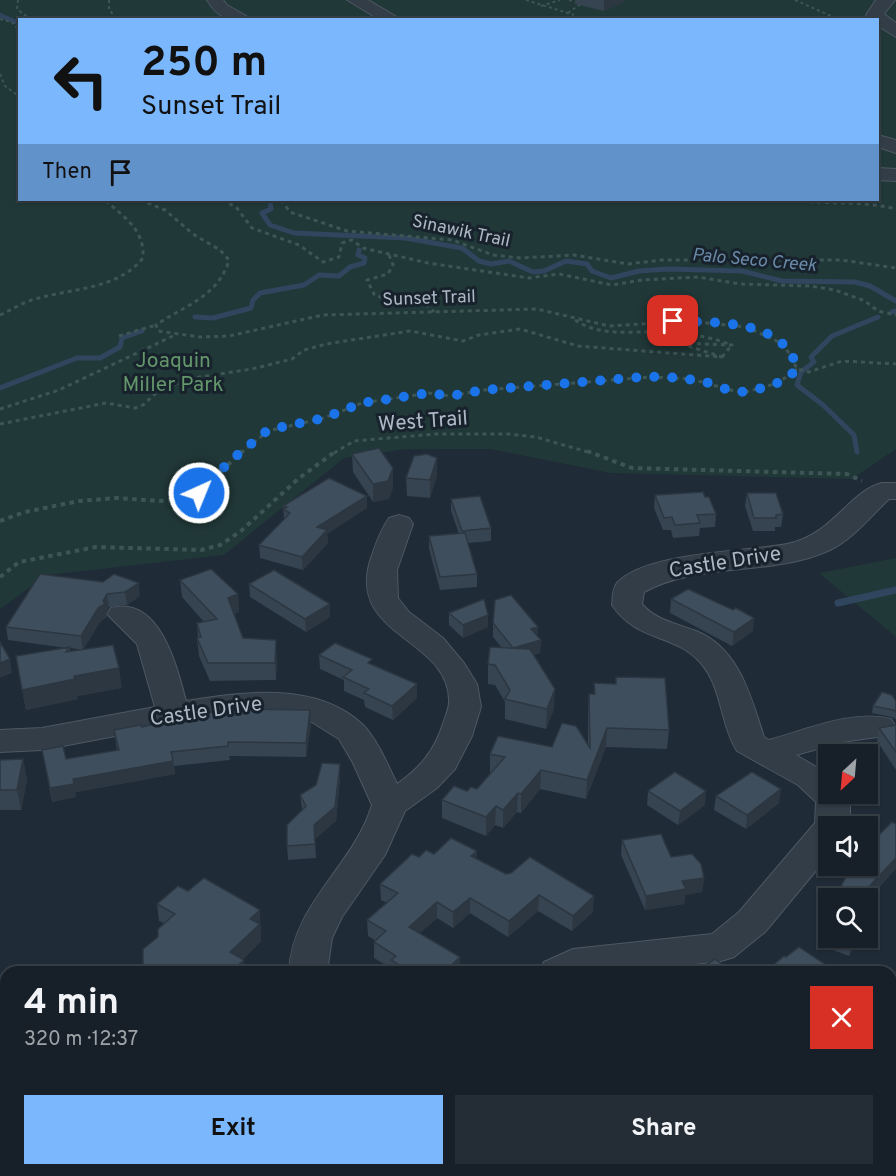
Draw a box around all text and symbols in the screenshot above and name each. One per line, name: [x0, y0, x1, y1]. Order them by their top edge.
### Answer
text: 250 m: [141, 38, 267, 91]
icon: left: [42, 42, 120, 120]
text: Sunset Trail: [141, 90, 281, 124]
icon: arrive: [104, 156, 137, 189]
text: Then: [42, 159, 92, 186]
street label: Sinawik Trail: [410, 210, 512, 254]
water label: Palo Seco Creek: [691, 244, 818, 278]
street label: Sunset Trail: [382, 286, 476, 312]
pin: [647, 295, 698, 346]
icon: arrive: [656, 304, 689, 337]
park label: Joaquin Miller Park: [122, 348, 224, 399]
street label: West Trail: [377, 405, 469, 439]
position arrow: [167, 461, 231, 525]
street label: Castle Drive: [667, 541, 783, 585]
street label: Castle Drive: [148, 691, 264, 733]
north arrow: [818, 744, 878, 804]
map controls: [818, 744, 878, 948]
button: sound: [818, 816, 878, 876]
button: search: [818, 888, 878, 948]
text: 4 min: [24, 981, 119, 1027]
button: close: [810, 986, 873, 1049]
text: 320 m · 12:37: [24, 1027, 138, 1053]
button: Exit: [24, 1095, 443, 1164]
button: Share: [455, 1095, 873, 1164]

